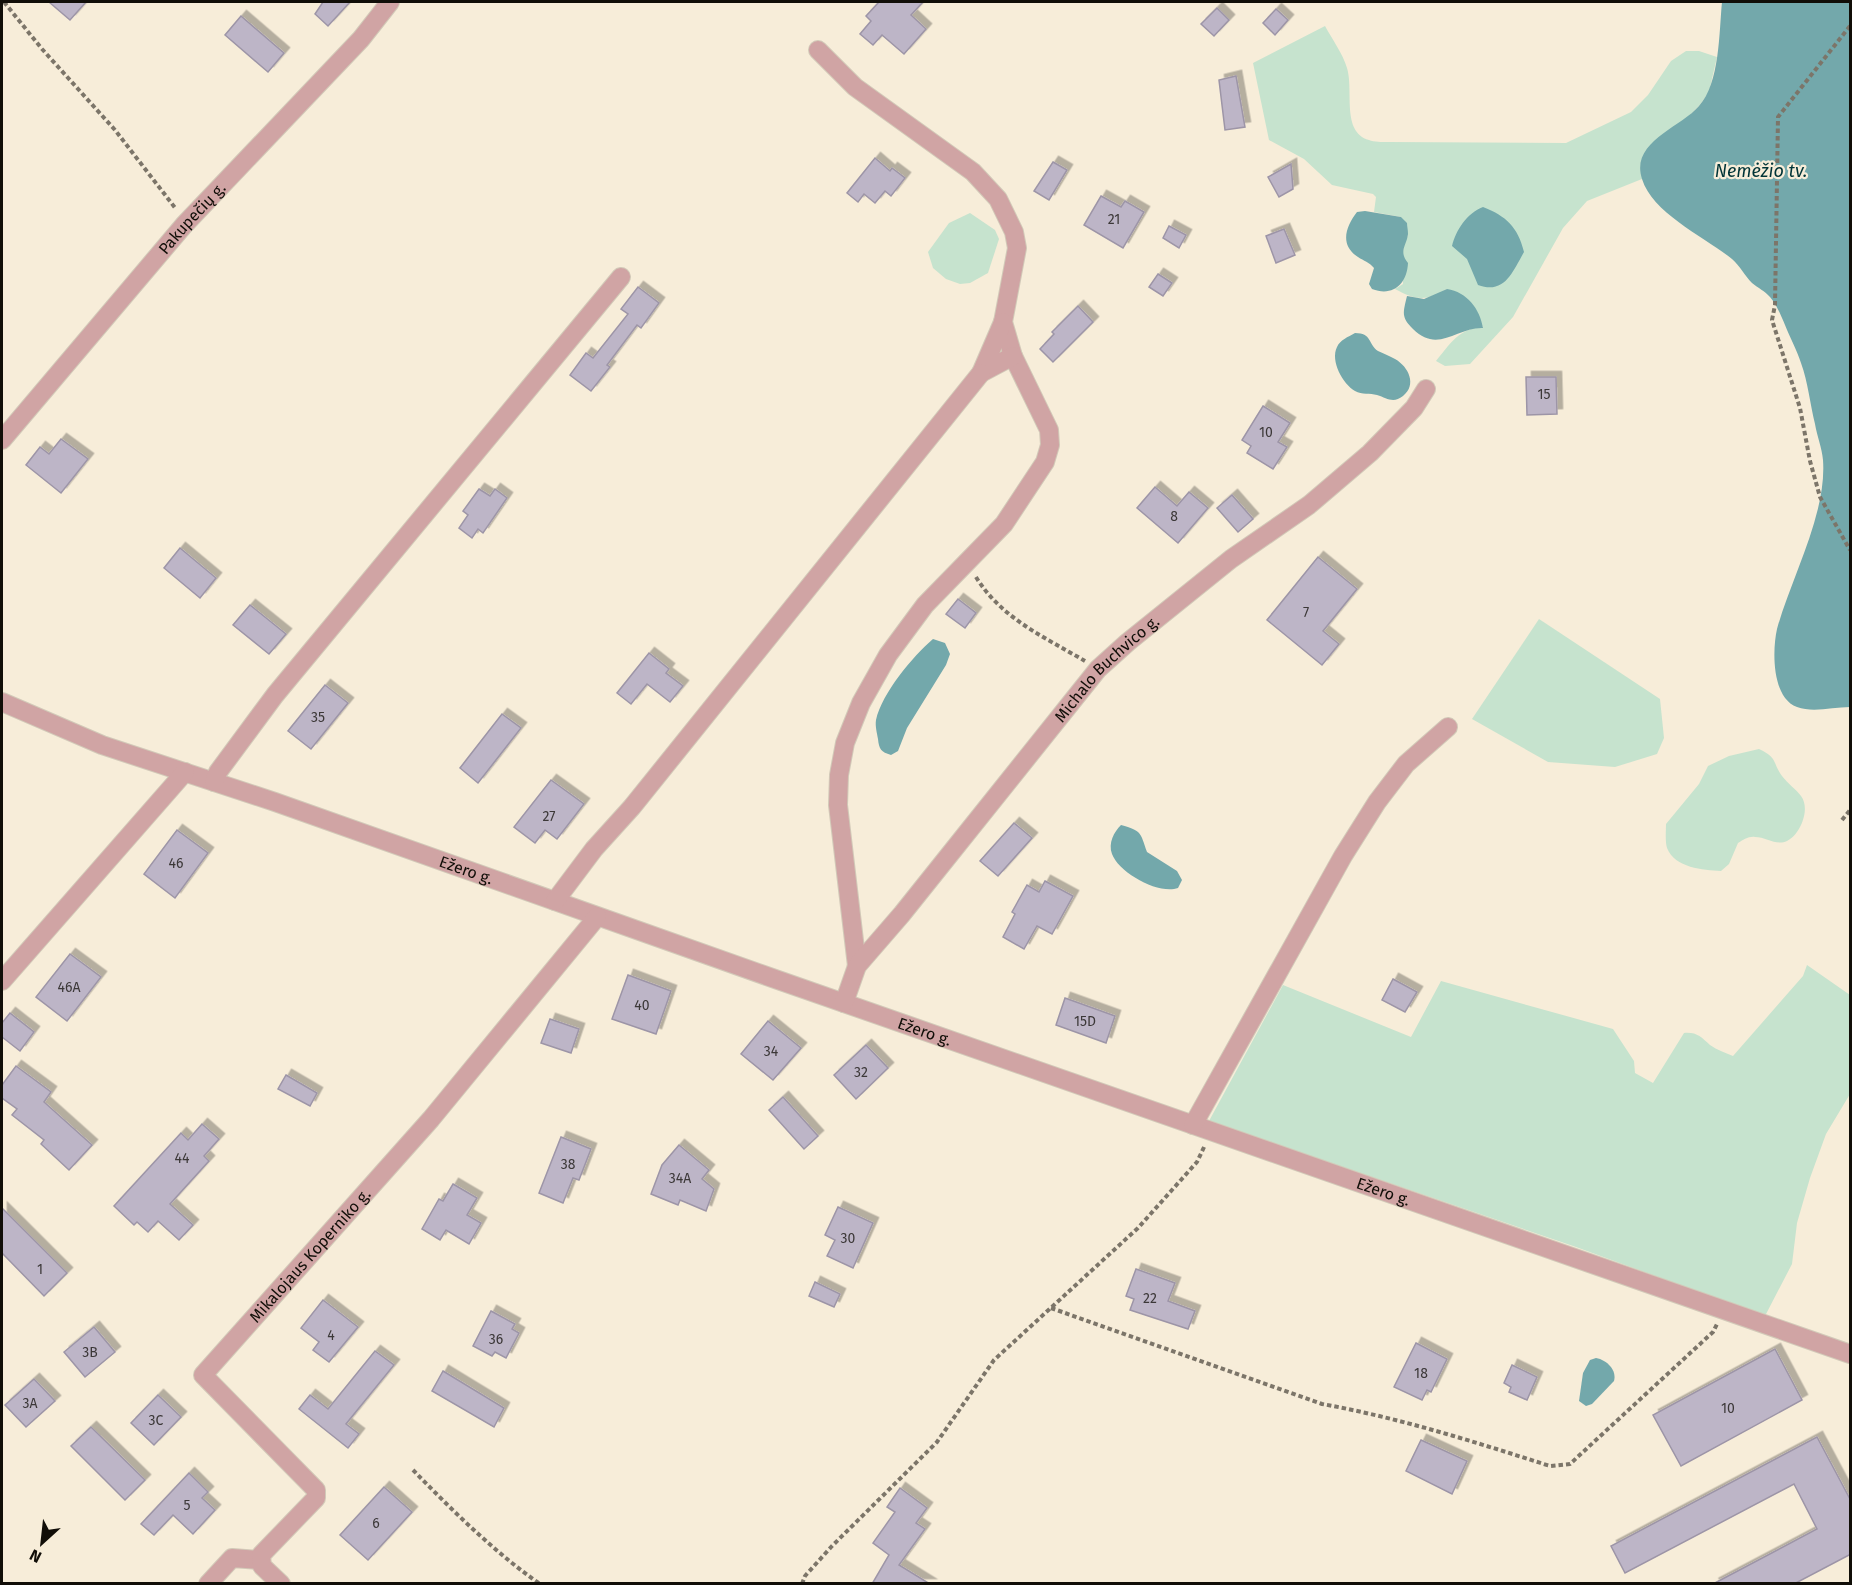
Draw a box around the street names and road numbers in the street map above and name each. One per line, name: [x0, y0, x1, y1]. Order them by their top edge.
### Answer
street label: Pakupečių g.: [154, 178, 229, 258]
street label: Michalo Buchvico g.: [1050, 611, 1163, 726]
street label: Ežero g.: [437, 851, 496, 888]
street label: Ežero g.: [895, 1013, 954, 1049]
street label: Ežero g.: [1354, 1173, 1413, 1209]
street label: Mikalojaus Koperniko g.: [245, 1184, 374, 1326]

